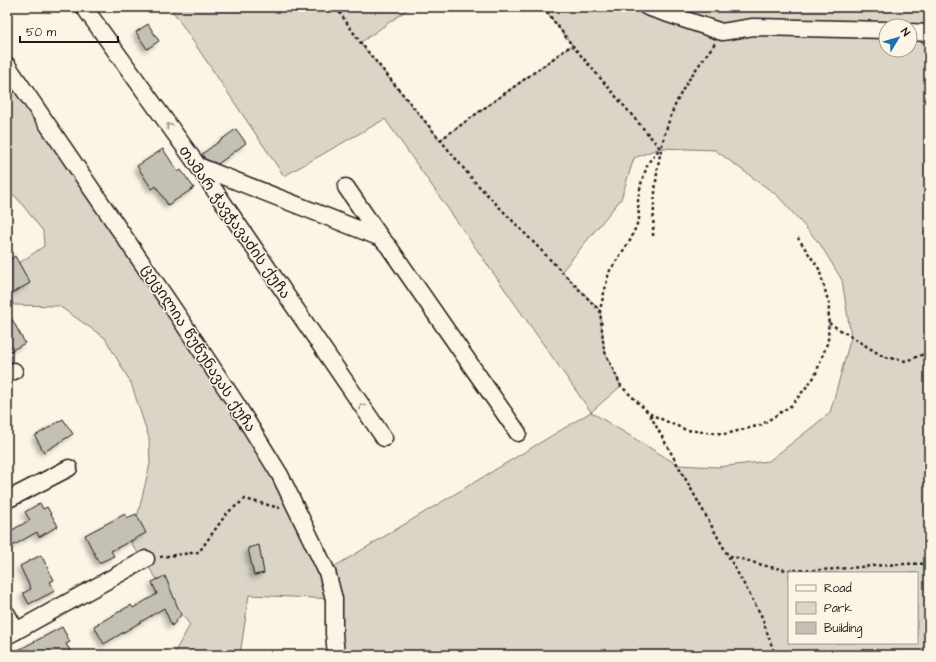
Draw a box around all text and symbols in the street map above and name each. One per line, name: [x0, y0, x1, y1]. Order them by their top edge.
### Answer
scale bar: [20, 18, 118, 44]
north arrow: [878, 18, 918, 58]
text: 50 m: [26, 24, 57, 41]
text: N: [897, 25, 914, 40]
one-way arrow: [167, 123, 174, 130]
street label: თამარ ჭავჭავაძის ქუჩა: [174, 141, 296, 303]
street label: ცეცილია წუწუნავას ქუჩა: [136, 260, 261, 436]
one-way arrow: [359, 403, 367, 410]
legend: [788, 572, 918, 644]
text: Road: [824, 580, 852, 597]
text: Park: [824, 600, 852, 617]
text: Building: [824, 620, 862, 638]

